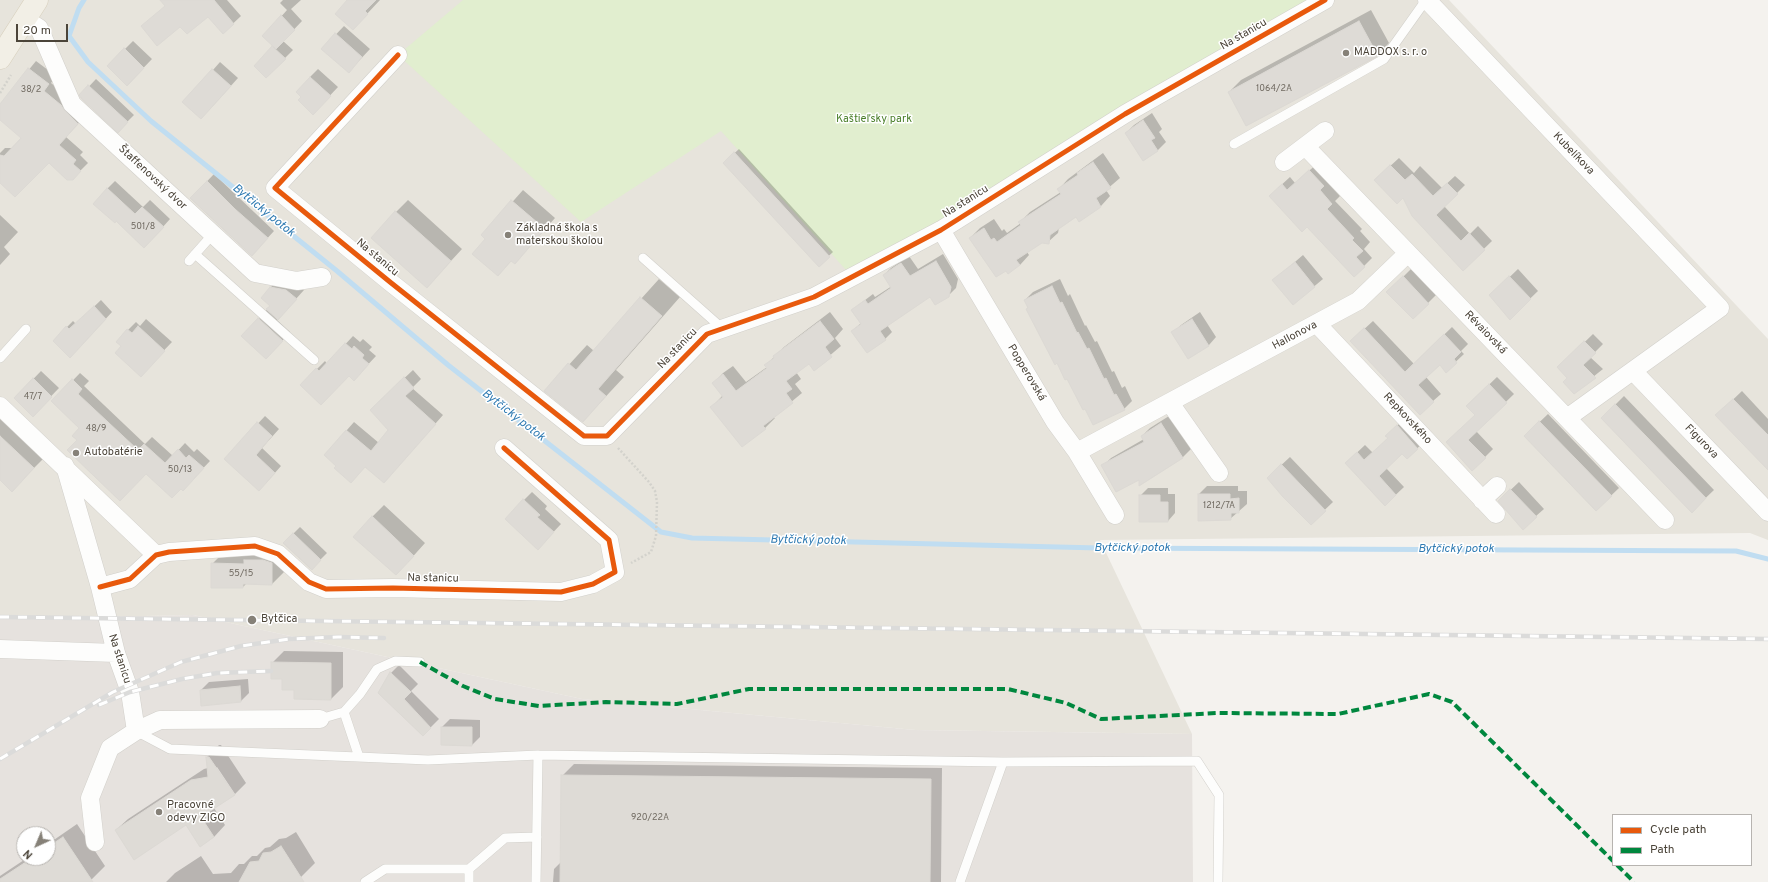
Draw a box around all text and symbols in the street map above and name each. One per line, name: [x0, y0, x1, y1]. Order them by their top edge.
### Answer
scale bar: [18, 16, 70, 42]
street label: Na stanicu: [1218, 16, 1270, 54]
text: 20 m: [23, 23, 51, 39]
place label: MADDOX s. r. o: [1354, 46, 1427, 60]
marker: MADDOX s. r. o: [1341, 48, 1351, 58]
house number: 1064/2A: [1256, 84, 1292, 94]
house number: 38/2: [21, 85, 41, 95]
park label: Kaštieľsky park: [836, 113, 912, 127]
street label: Kubelíkova: [1549, 130, 1597, 178]
street label: Štaffenovský dvor: [115, 143, 189, 213]
water label: Bytčický potok: [229, 181, 297, 241]
street label: Na stanicu: [941, 183, 991, 221]
house number: 501/8: [131, 222, 155, 232]
place label: Základná škola s materskou školou: [516, 222, 603, 248]
marker: Základná škola s materskou školou: [503, 230, 513, 240]
street label: Na stanicu: [353, 236, 401, 280]
street label: Révaiovská: [1461, 309, 1509, 357]
street label: Hallonova: [1270, 319, 1320, 353]
street label: Na stanicu: [655, 326, 701, 372]
street label: Popperovská: [1004, 342, 1048, 404]
water label: Bytčický potok: [479, 387, 547, 445]
street label: Repkovského: [1380, 391, 1434, 447]
house number: 47/7: [24, 392, 42, 402]
street label: Figurova: [1681, 422, 1721, 462]
house number: 48/9: [86, 424, 106, 434]
place label: Autobatérie: [84, 446, 143, 460]
marker: Autobatérie: [71, 448, 81, 458]
house number: 50/13: [168, 465, 192, 475]
house number: 1212/7A: [1203, 501, 1235, 511]
water label: Bytčický potok: [770, 533, 846, 549]
water label: Bytčický potok: [1094, 542, 1170, 556]
water label: Bytčický potok: [1418, 543, 1494, 557]
house number: 55/15: [229, 569, 253, 579]
street label: Na stanicu: [407, 572, 459, 586]
place label: Bytčica: [261, 613, 297, 627]
marker: Bytčica: [246, 614, 258, 626]
street label: Na stanicu: [105, 633, 133, 685]
place label: Pracovné odevy ZIGO: [167, 799, 225, 825]
marker: Pracovné odevy ZIGO: [154, 807, 164, 817]
house number: 920/22A: [631, 813, 669, 823]
legend: [1612, 814, 1752, 866]
text: Cycle path: [1650, 822, 1707, 838]
north arrow: [16, 826, 56, 866]
text: Path: [1650, 842, 1675, 858]
text: N: [21, 846, 36, 862]

